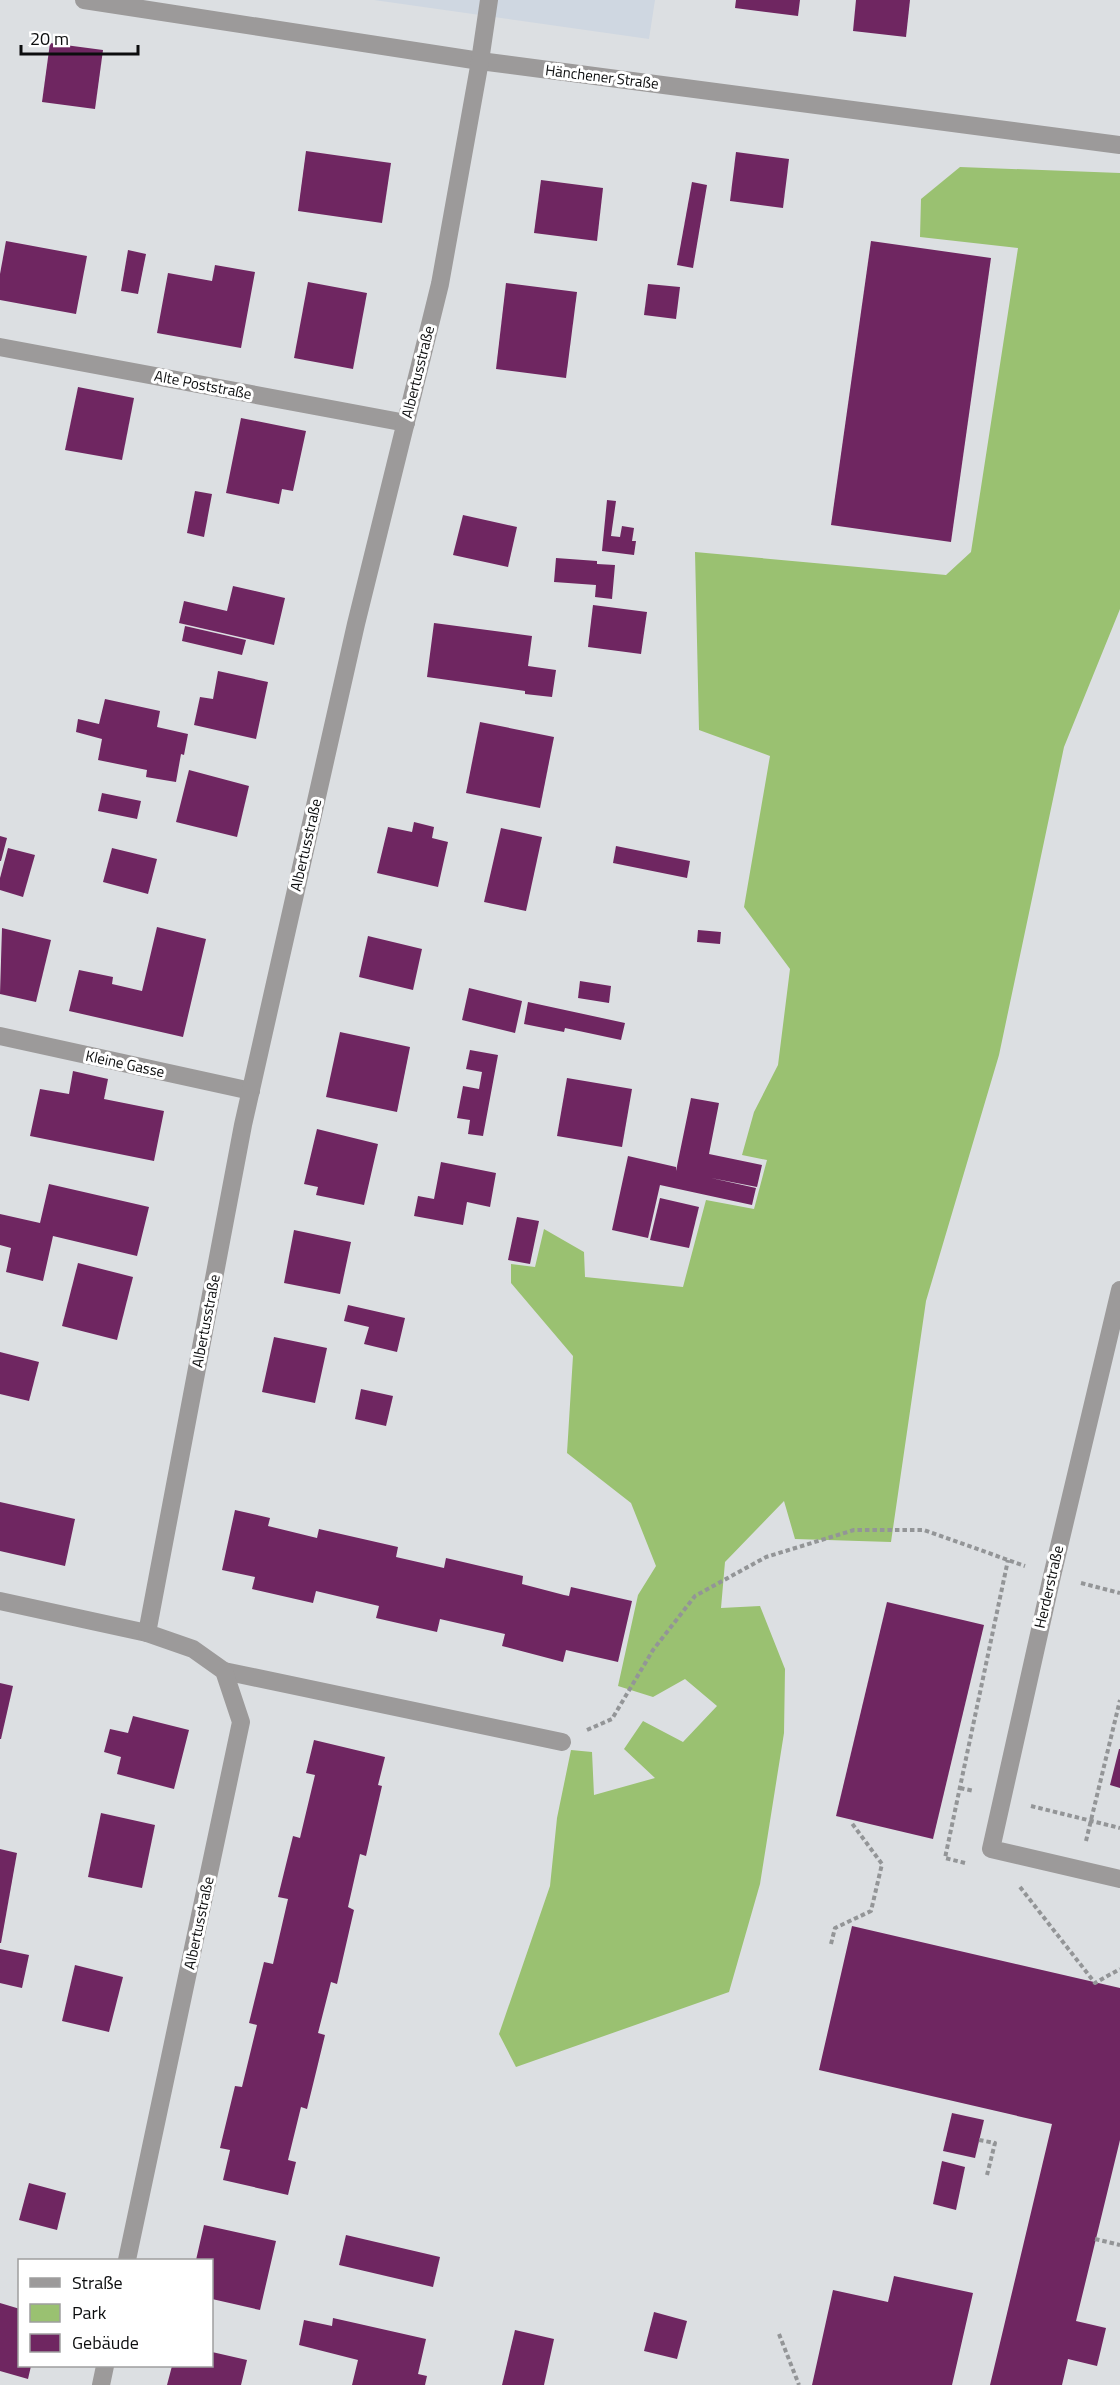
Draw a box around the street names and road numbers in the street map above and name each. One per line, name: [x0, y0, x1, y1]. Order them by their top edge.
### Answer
street label: Hänchener Straße: [544, 58, 660, 95]
street label: Albertusstraße: [395, 323, 440, 420]
street label: Alte Poststraße: [152, 364, 254, 405]
street label: Albertusstraße: [284, 796, 327, 893]
street label: Kleine Gasse: [84, 1044, 167, 1083]
street label: Albertusstraße: [185, 1272, 226, 1369]
street label: Herderstraße: [1028, 1543, 1069, 1631]
street label: Albertusstraße: [177, 1874, 220, 1971]

